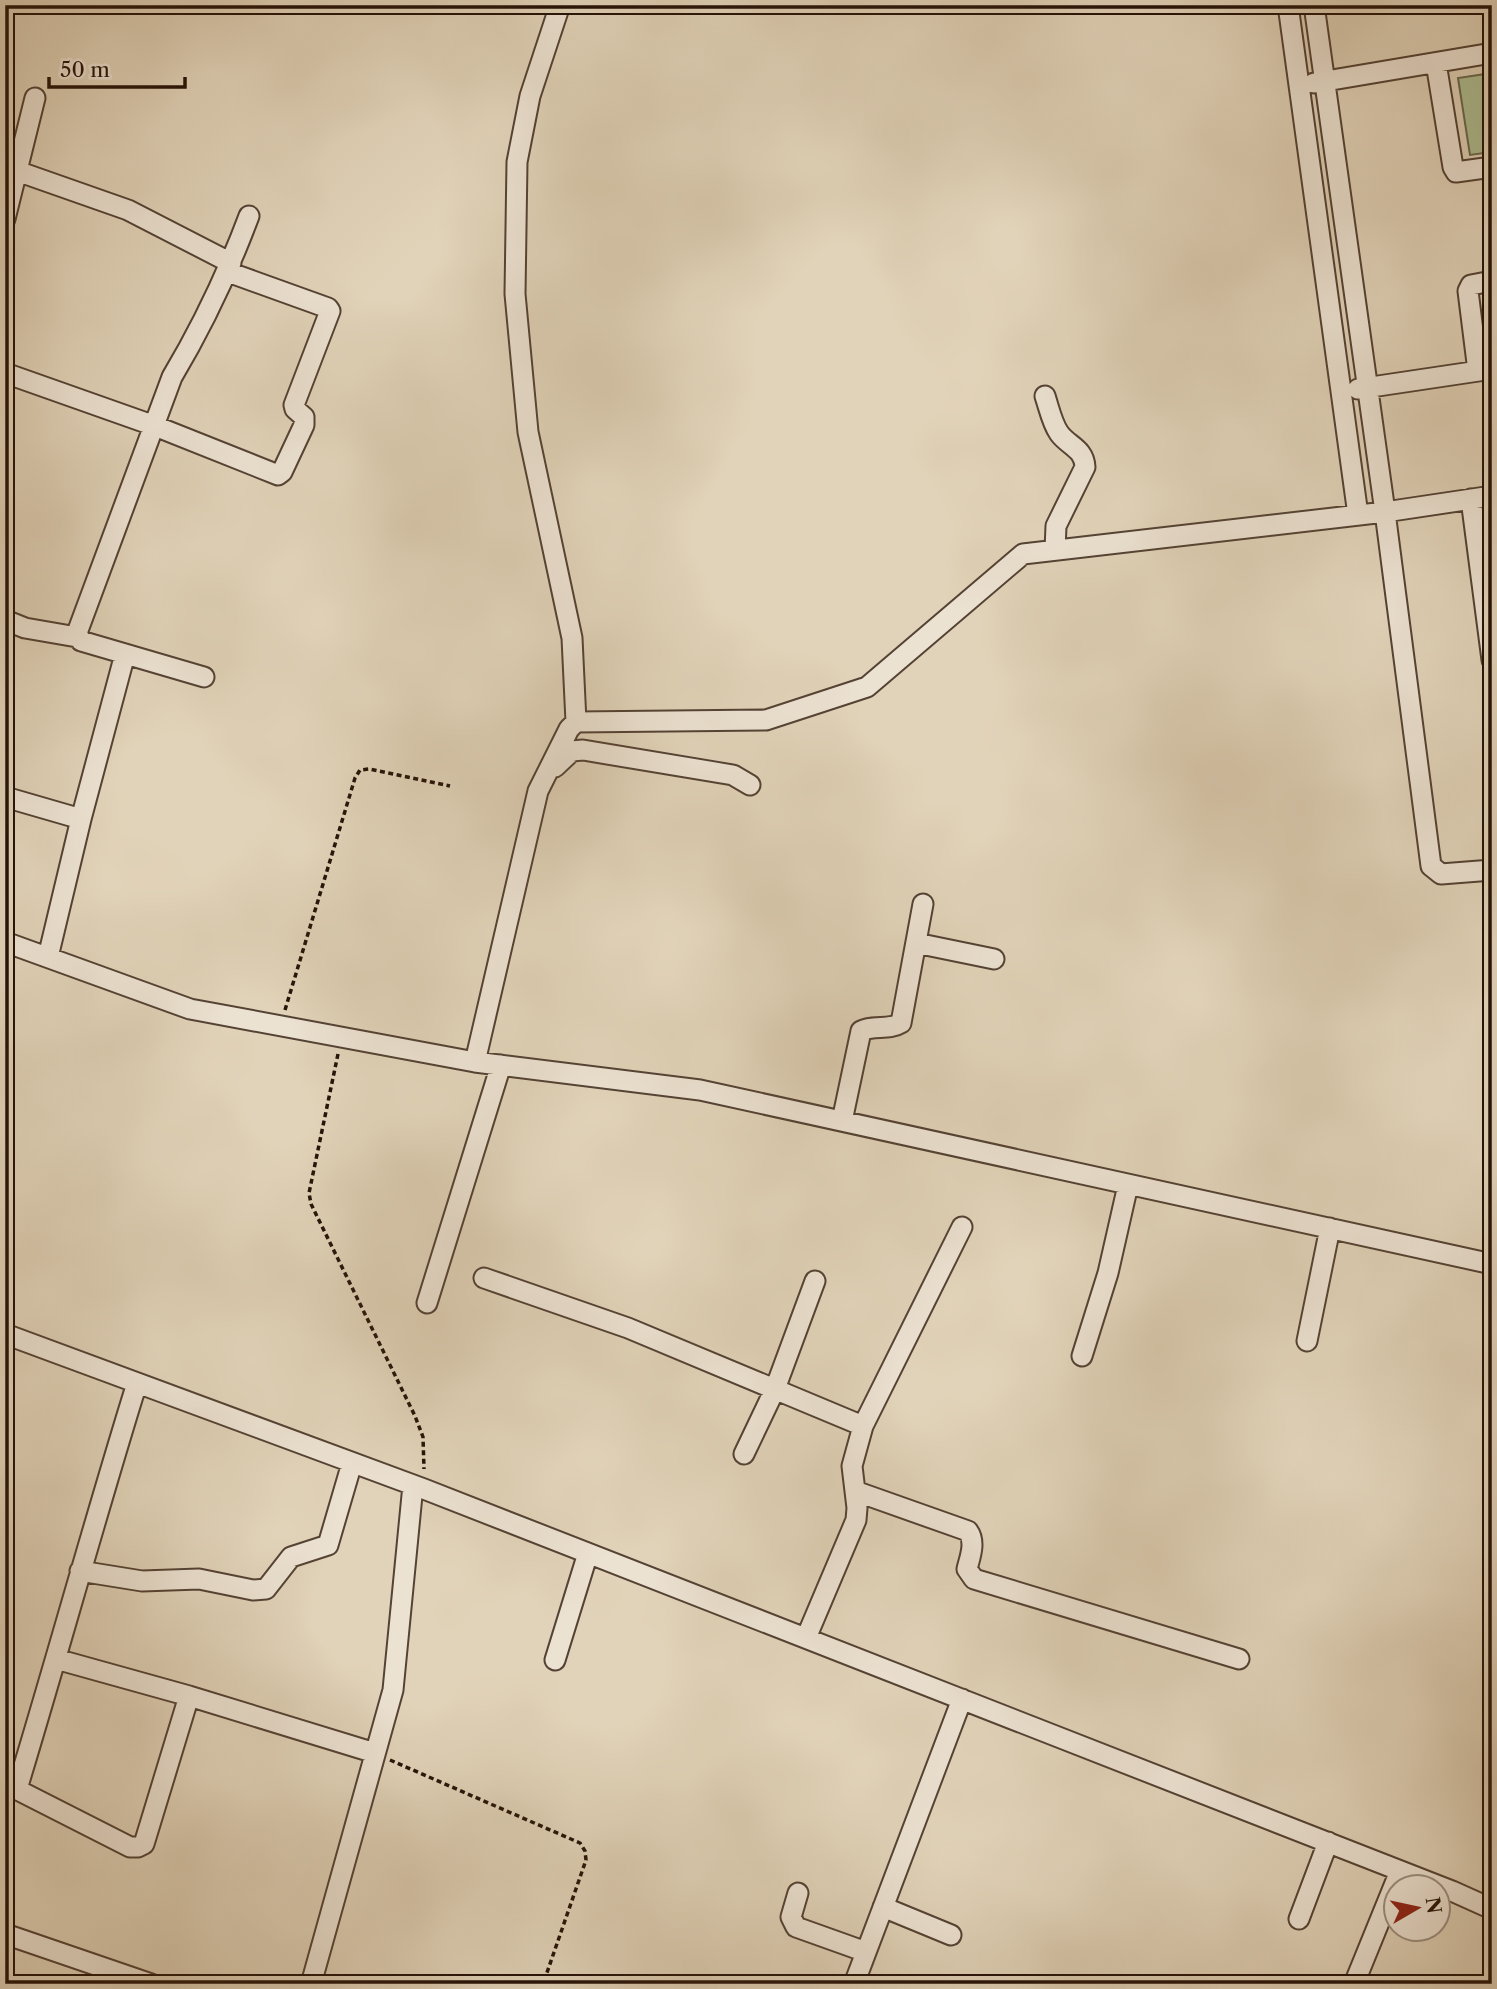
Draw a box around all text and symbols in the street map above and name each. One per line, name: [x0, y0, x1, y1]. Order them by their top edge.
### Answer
scale bar: [49, 46, 186, 90]
text: 50 m: [60, 57, 110, 82]
north arrow: [1382, 1874, 1452, 1944]
text: N: [1421, 1895, 1446, 1915]

